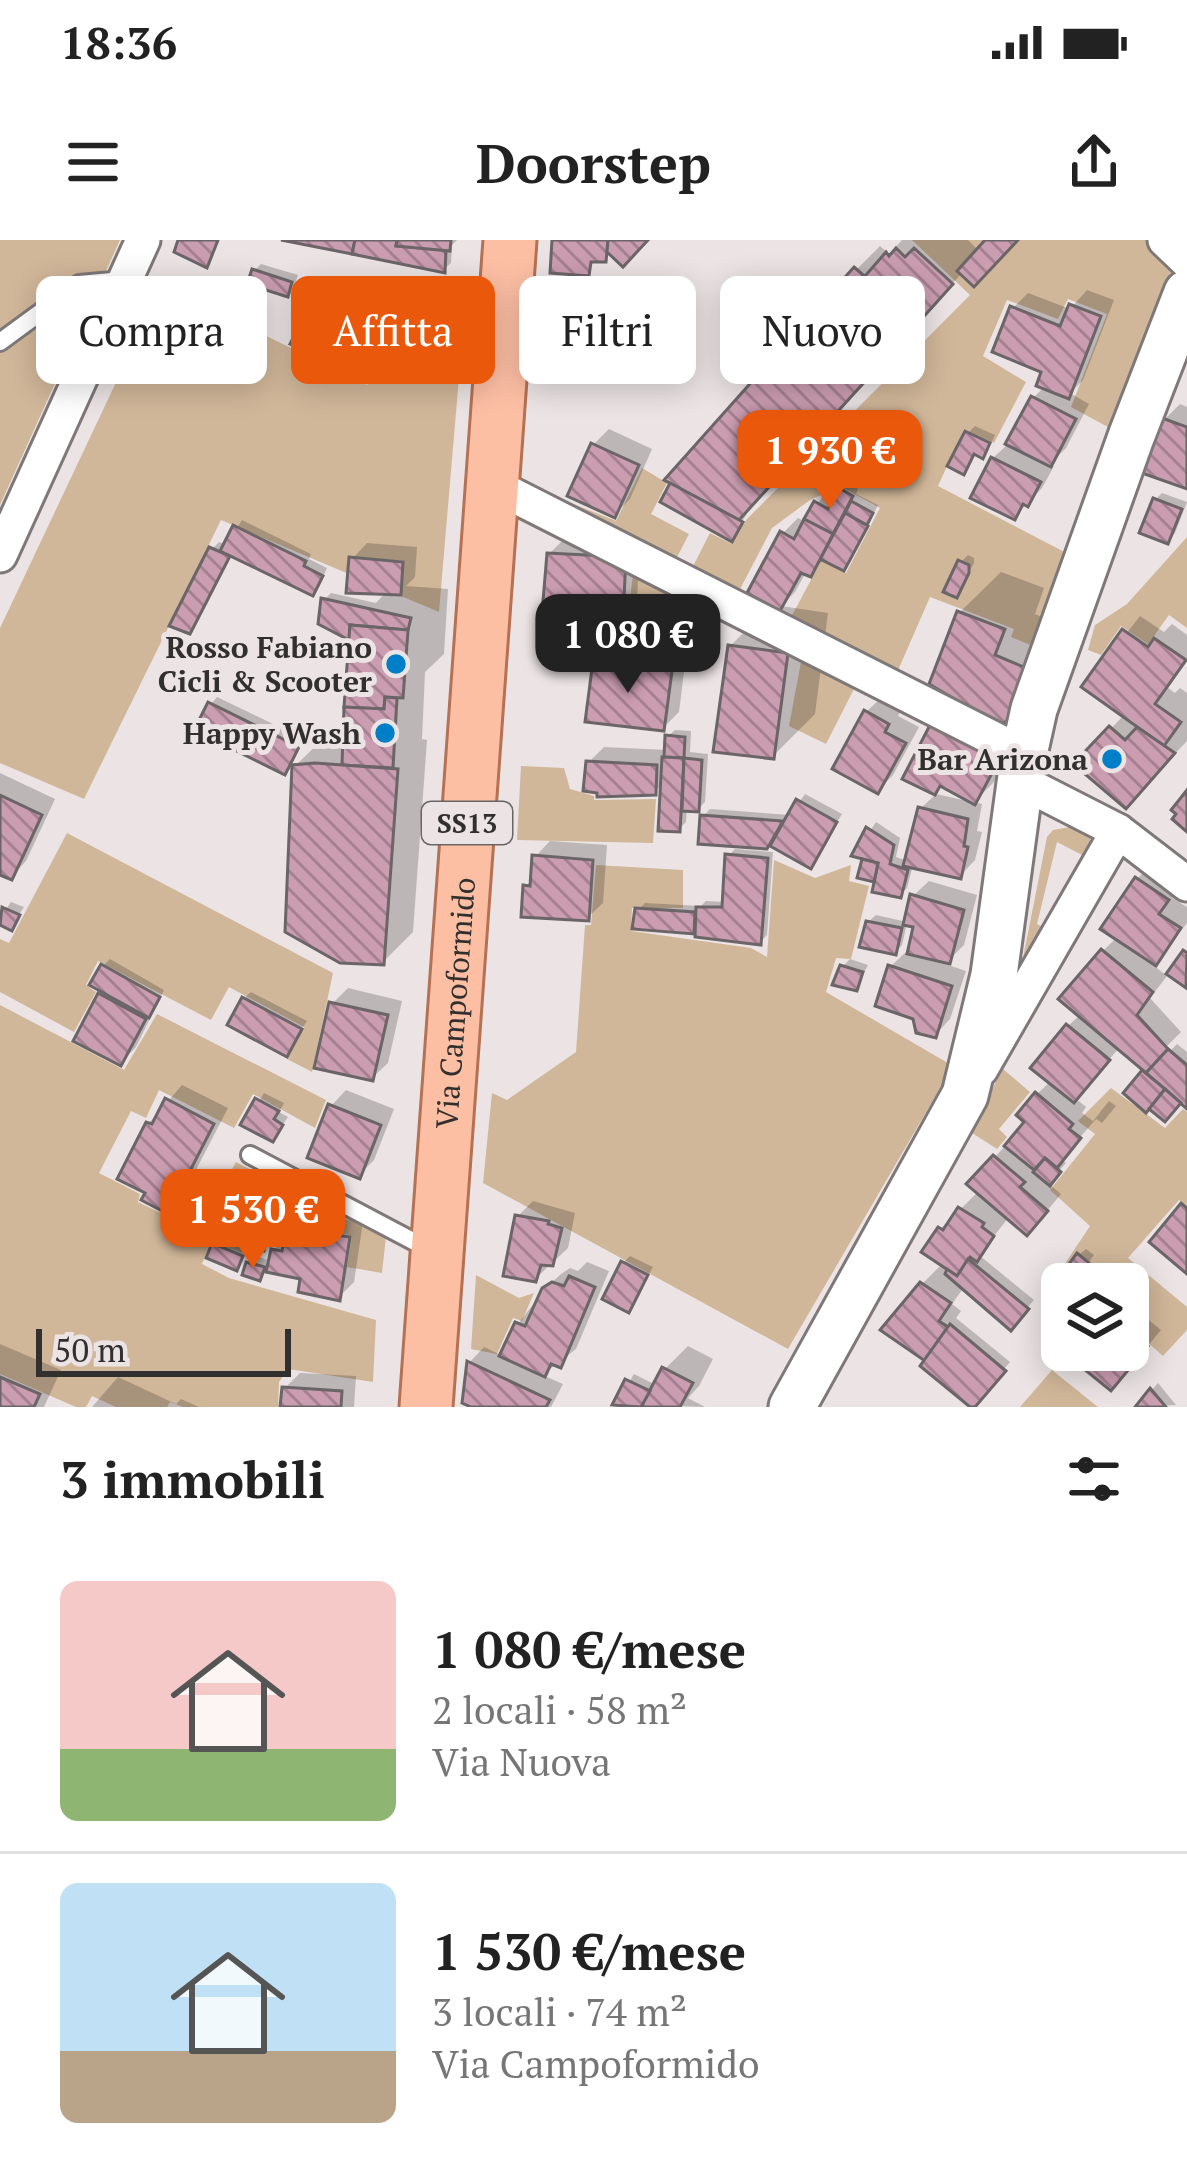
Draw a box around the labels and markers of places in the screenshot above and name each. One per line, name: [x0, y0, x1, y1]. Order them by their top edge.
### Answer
pin: 1 930 €: [719, 410, 941, 512]
pin: 1 080 €: [517, 594, 739, 696]
place label: Rosso Fabiano Cicli & Scooter: [158, 627, 372, 701]
marker: Rosso Fabiano Cicli & Scooter: [383, 651, 409, 677]
place label: Happy Wash: [183, 713, 361, 753]
marker: Happy Wash: [372, 720, 398, 746]
place label: Bar Arizona: [917, 739, 1088, 779]
marker: Bar Arizona: [1099, 746, 1125, 772]
pin: 1 530 €: [142, 1169, 364, 1271]

